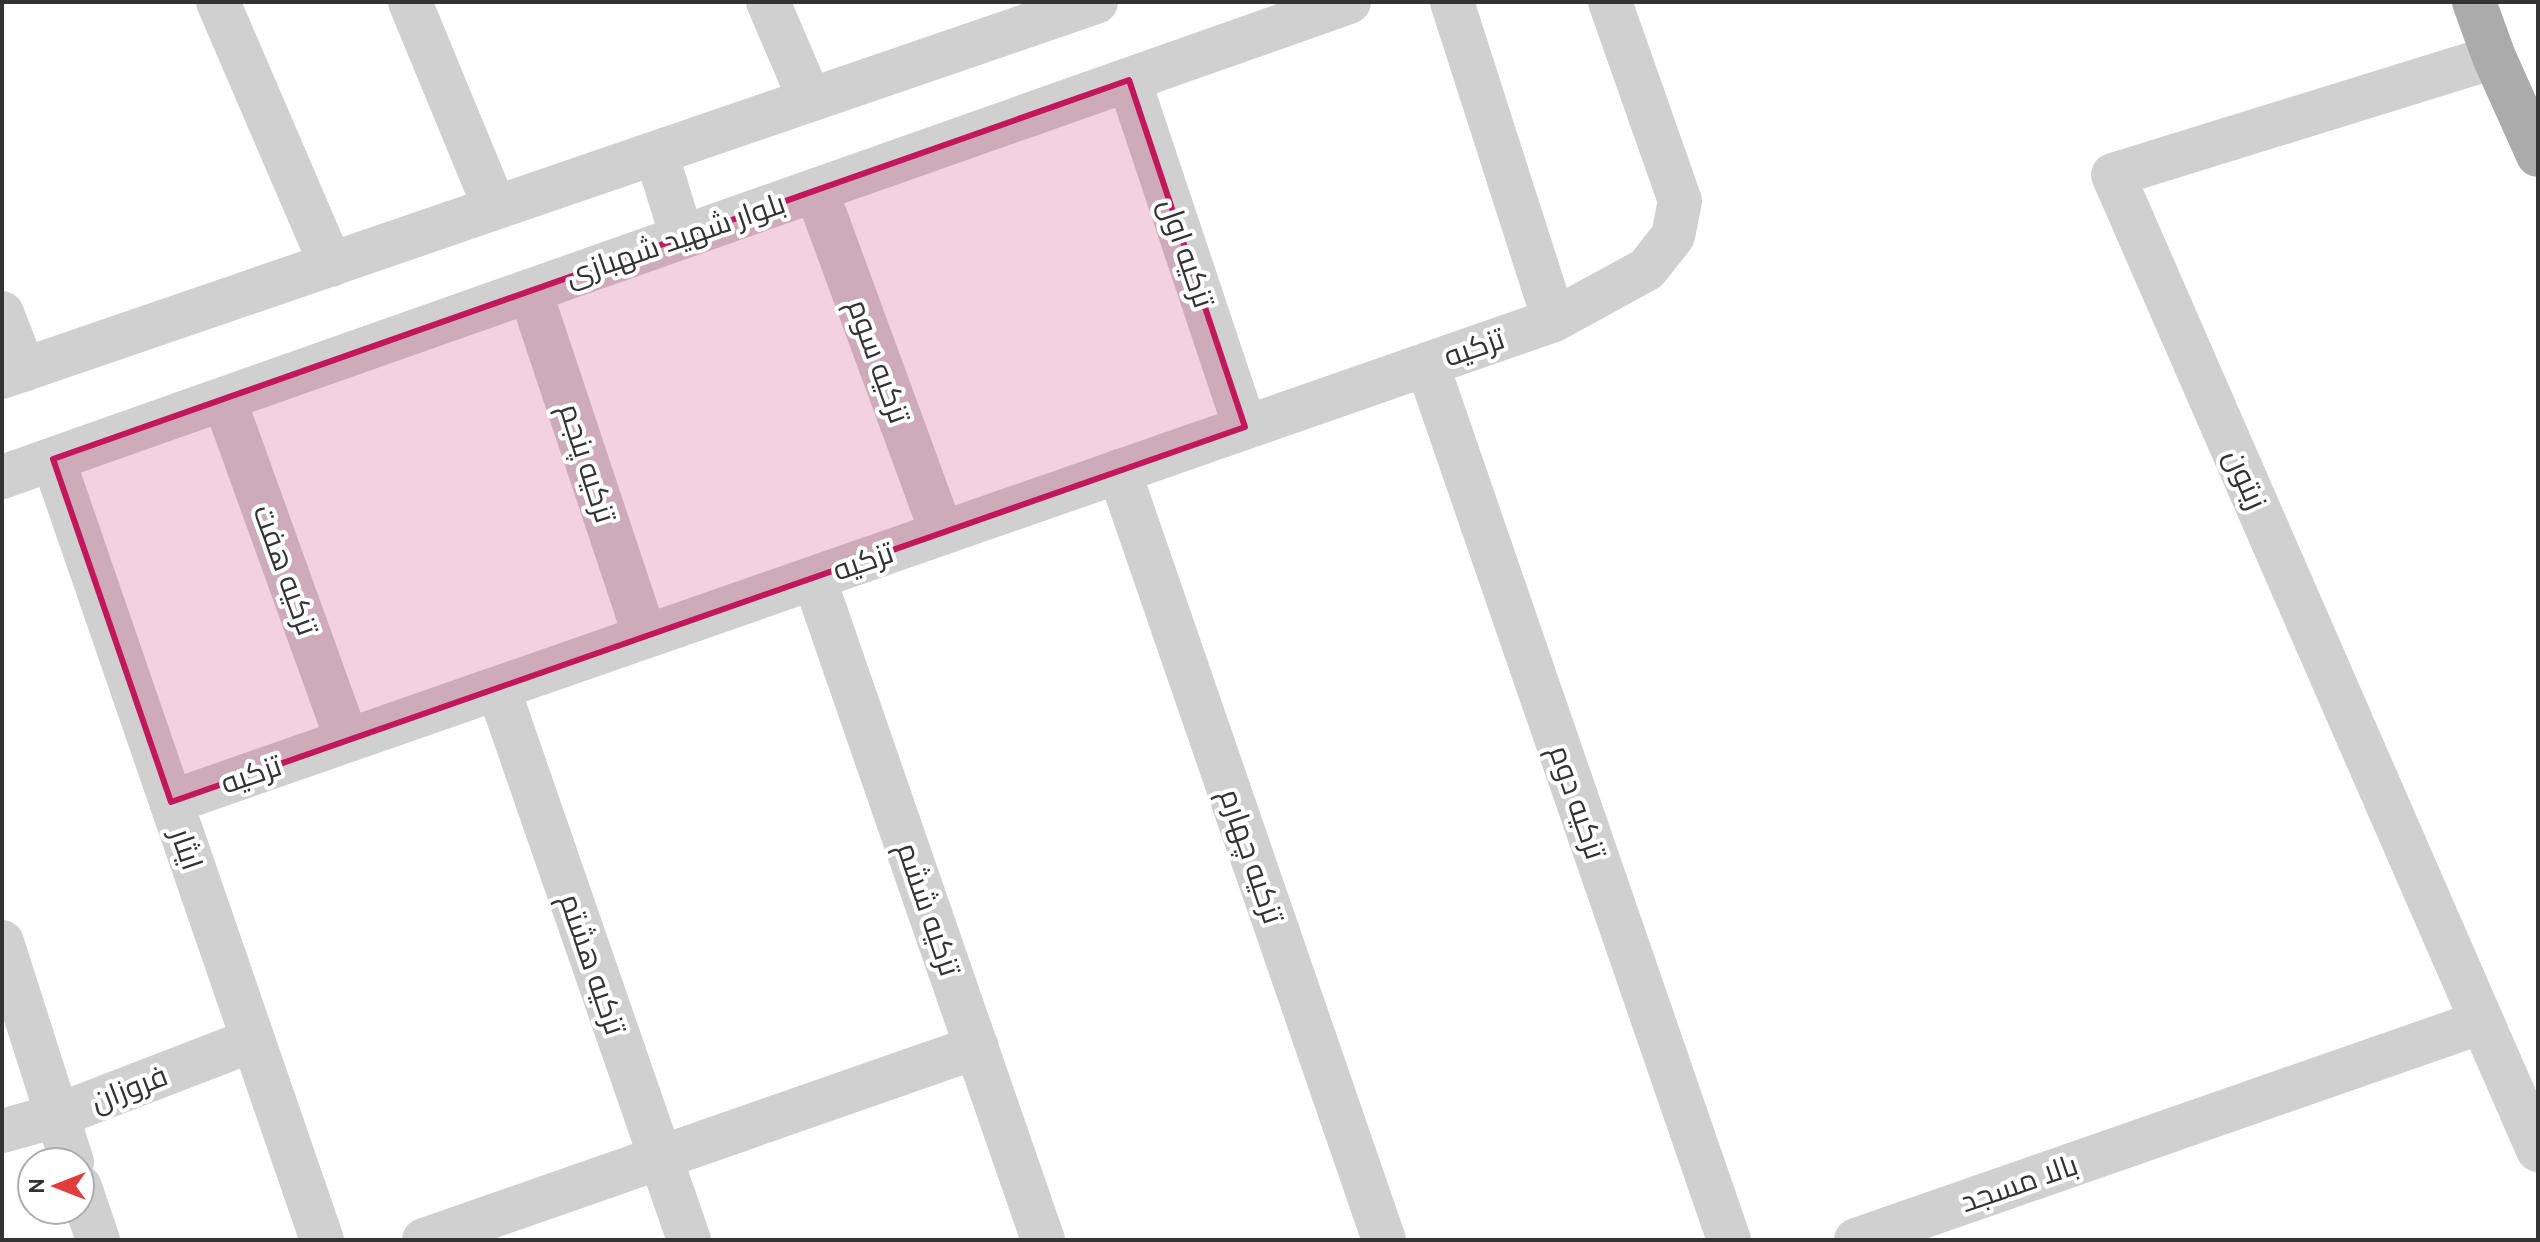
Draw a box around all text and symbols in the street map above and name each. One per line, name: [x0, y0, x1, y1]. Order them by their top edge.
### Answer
street label: بلوار شهید شهبازی: [560, 184, 790, 294]
street label: تزکیه اول: [1151, 194, 1223, 312]
street label: تزکیه سوم: [838, 294, 919, 429]
street label: تزکیه: [1439, 319, 1509, 375]
street label: تزکیه پنجم: [549, 399, 625, 528]
street label: زیتون: [2216, 443, 2276, 515]
street label: تزکیه هفت: [245, 500, 327, 640]
street label: تزکیه: [828, 533, 898, 589]
street label: تزکیه دوم: [1539, 740, 1615, 865]
street label: تزکیه: [216, 746, 286, 802]
street label: تزکیه چهارم: [1210, 783, 1292, 929]
street label: ایثار: [162, 821, 211, 875]
street label: تزکیه ششم: [887, 837, 969, 981]
street label: تزکیه هشتم: [550, 889, 634, 1040]
street label: فروزان: [85, 1056, 173, 1120]
north arrow: [16, 1146, 96, 1226]
street label: بالا مسجد: [1955, 1146, 2083, 1220]
text: N: [23, 1178, 50, 1194]

